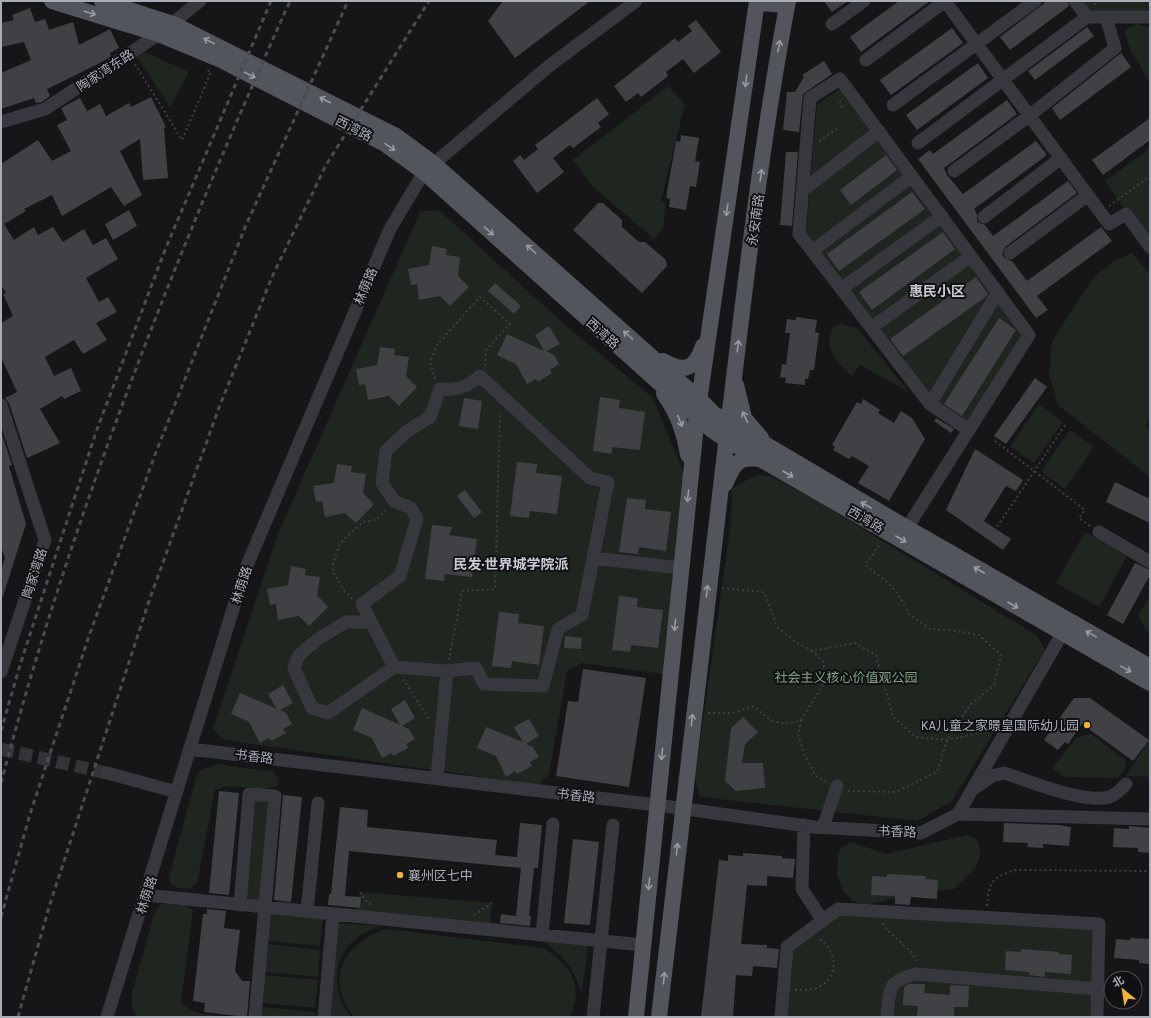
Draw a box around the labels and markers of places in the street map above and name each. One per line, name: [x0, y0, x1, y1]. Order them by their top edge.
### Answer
place label: KA儿童之家暻皇国际幼儿园: [921, 718, 1079, 733]
marker: KA儿童之家暻皇国际幼儿园: [1082, 720, 1092, 730]
place label: 襄州区七中: [408, 868, 473, 883]
marker: 襄州区七中: [395, 870, 405, 880]

